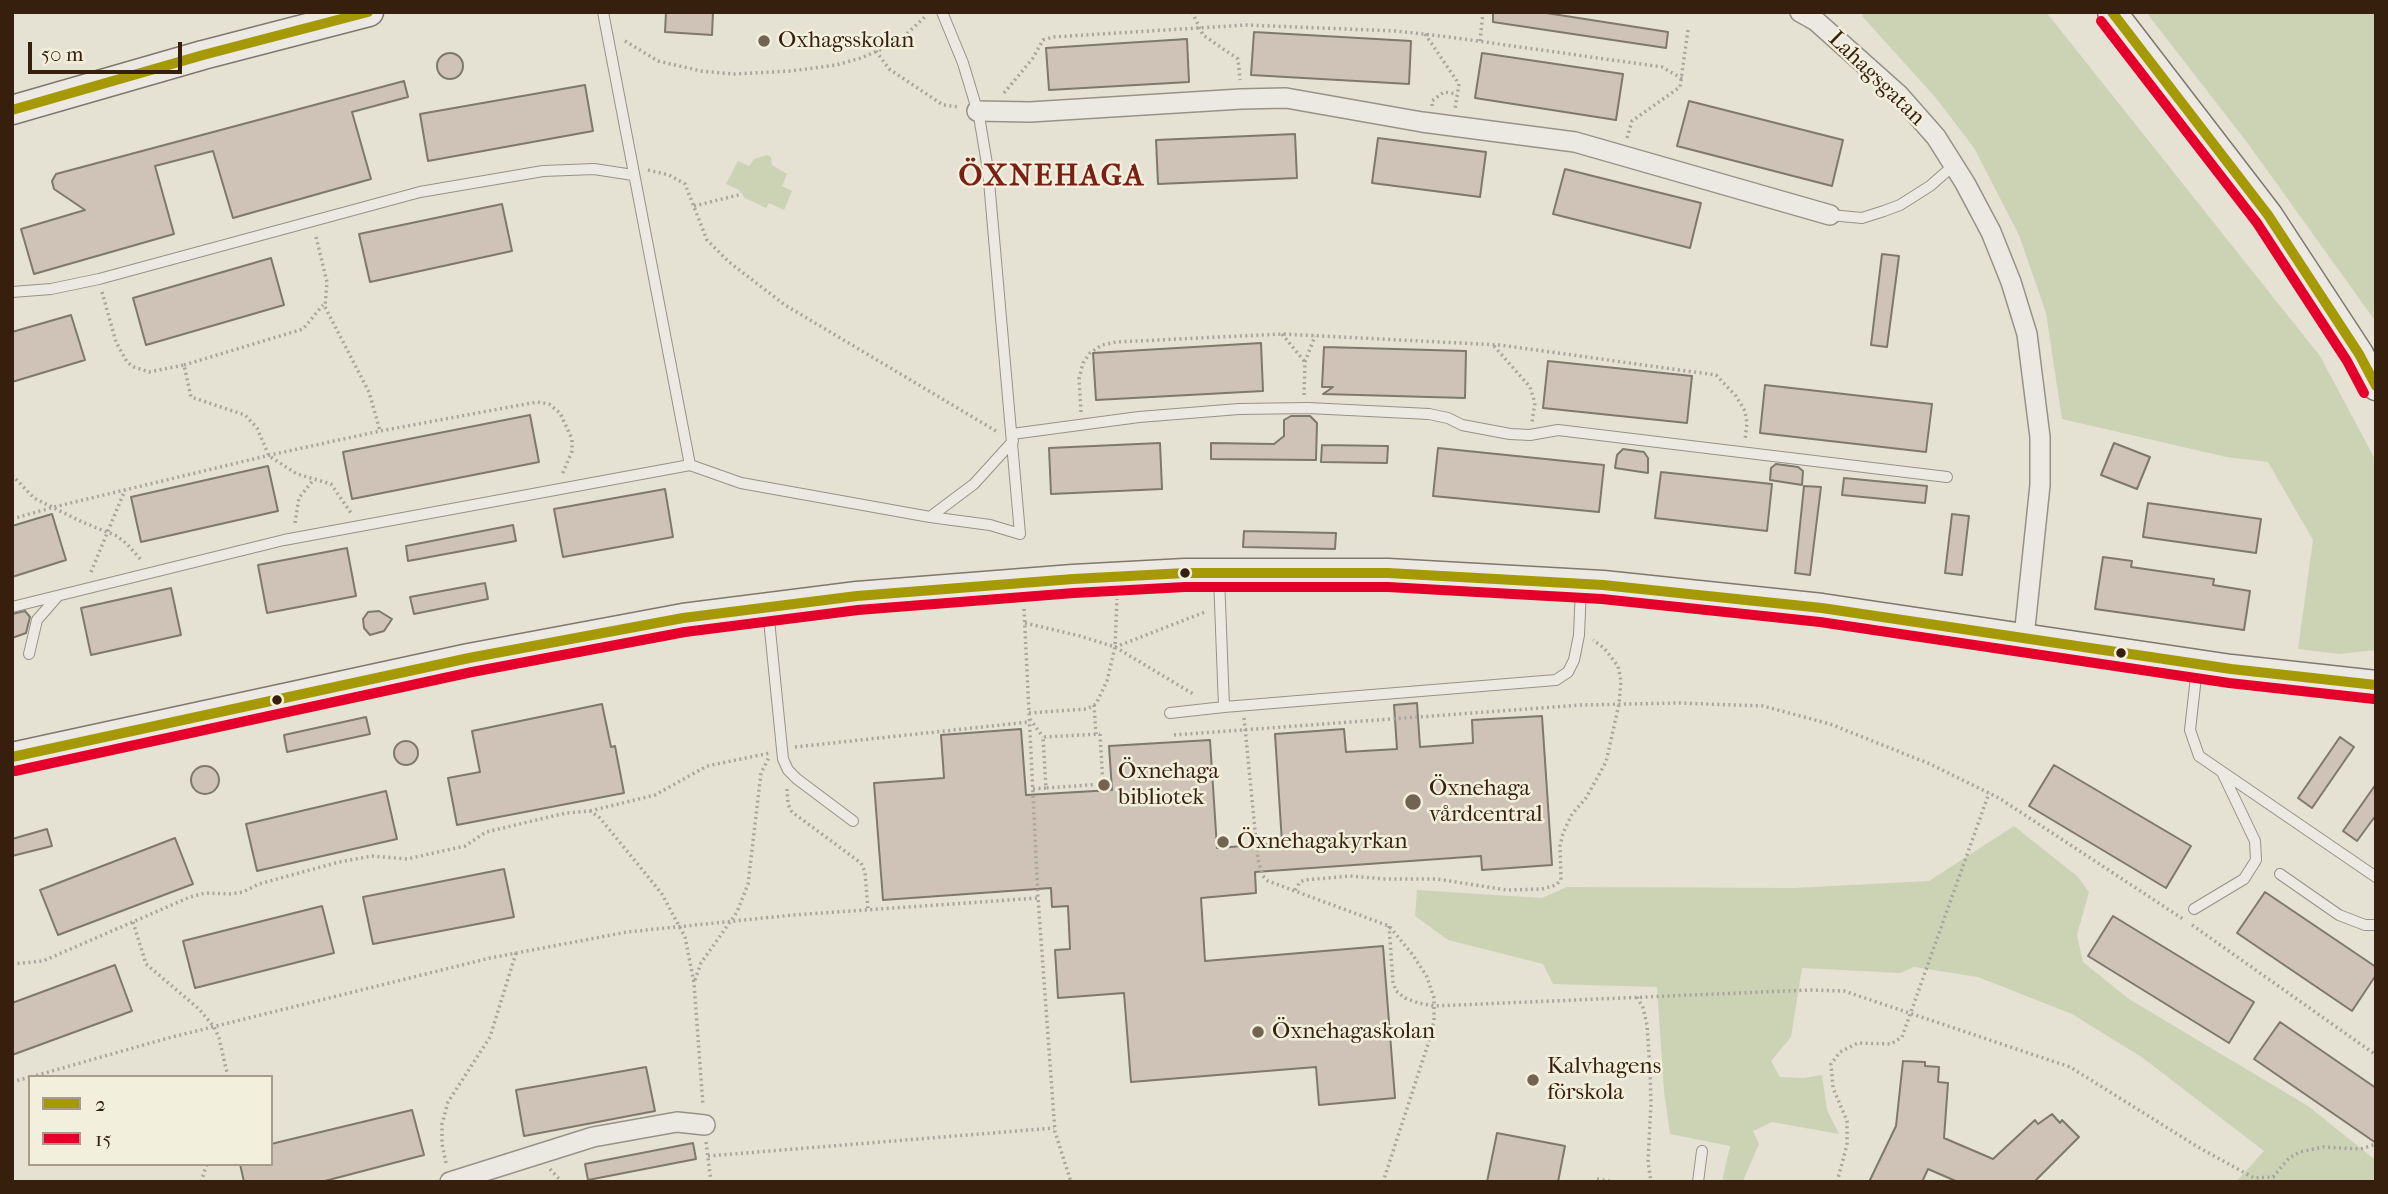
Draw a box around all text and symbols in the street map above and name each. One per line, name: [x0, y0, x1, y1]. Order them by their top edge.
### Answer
street label: Lahagsgatan: [1822, 26, 1930, 132]
place label: Oxhagsskolan: [778, 27, 914, 55]
scale bar: [32, 28, 186, 72]
marker: Oxhagsskolan: [756, 33, 772, 49]
text: 50 m: [41, 42, 84, 66]
district label: ÖXNEHAGA: [960, 160, 1144, 196]
unlabelled marker: [1178, 566, 1192, 580]
unlabelled marker: [2114, 646, 2128, 660]
unlabelled marker: [270, 693, 284, 707]
place label: Öxnehaga bibliotek: [1118, 758, 1219, 812]
place label: Öxnehaga vårdcentral: [1429, 775, 1543, 829]
marker: Öxnehaga bibliotek: [1096, 777, 1112, 793]
marker: Öxnehaga vårdcentral: [1403, 792, 1423, 812]
place label: Öxnehagakyrkan: [1237, 828, 1408, 856]
marker: Öxnehagakyrkan: [1215, 834, 1231, 850]
place label: Öxnehagaskolan: [1272, 1018, 1435, 1046]
marker: Öxnehagaskolan: [1250, 1024, 1266, 1040]
place label: Kalvhagens förskola: [1547, 1053, 1661, 1107]
marker: Kalvhagens förskola: [1525, 1072, 1541, 1088]
legend: [28, 1075, 273, 1166]
text: 2: [95, 1092, 106, 1116]
text: 15: [95, 1127, 112, 1151]

